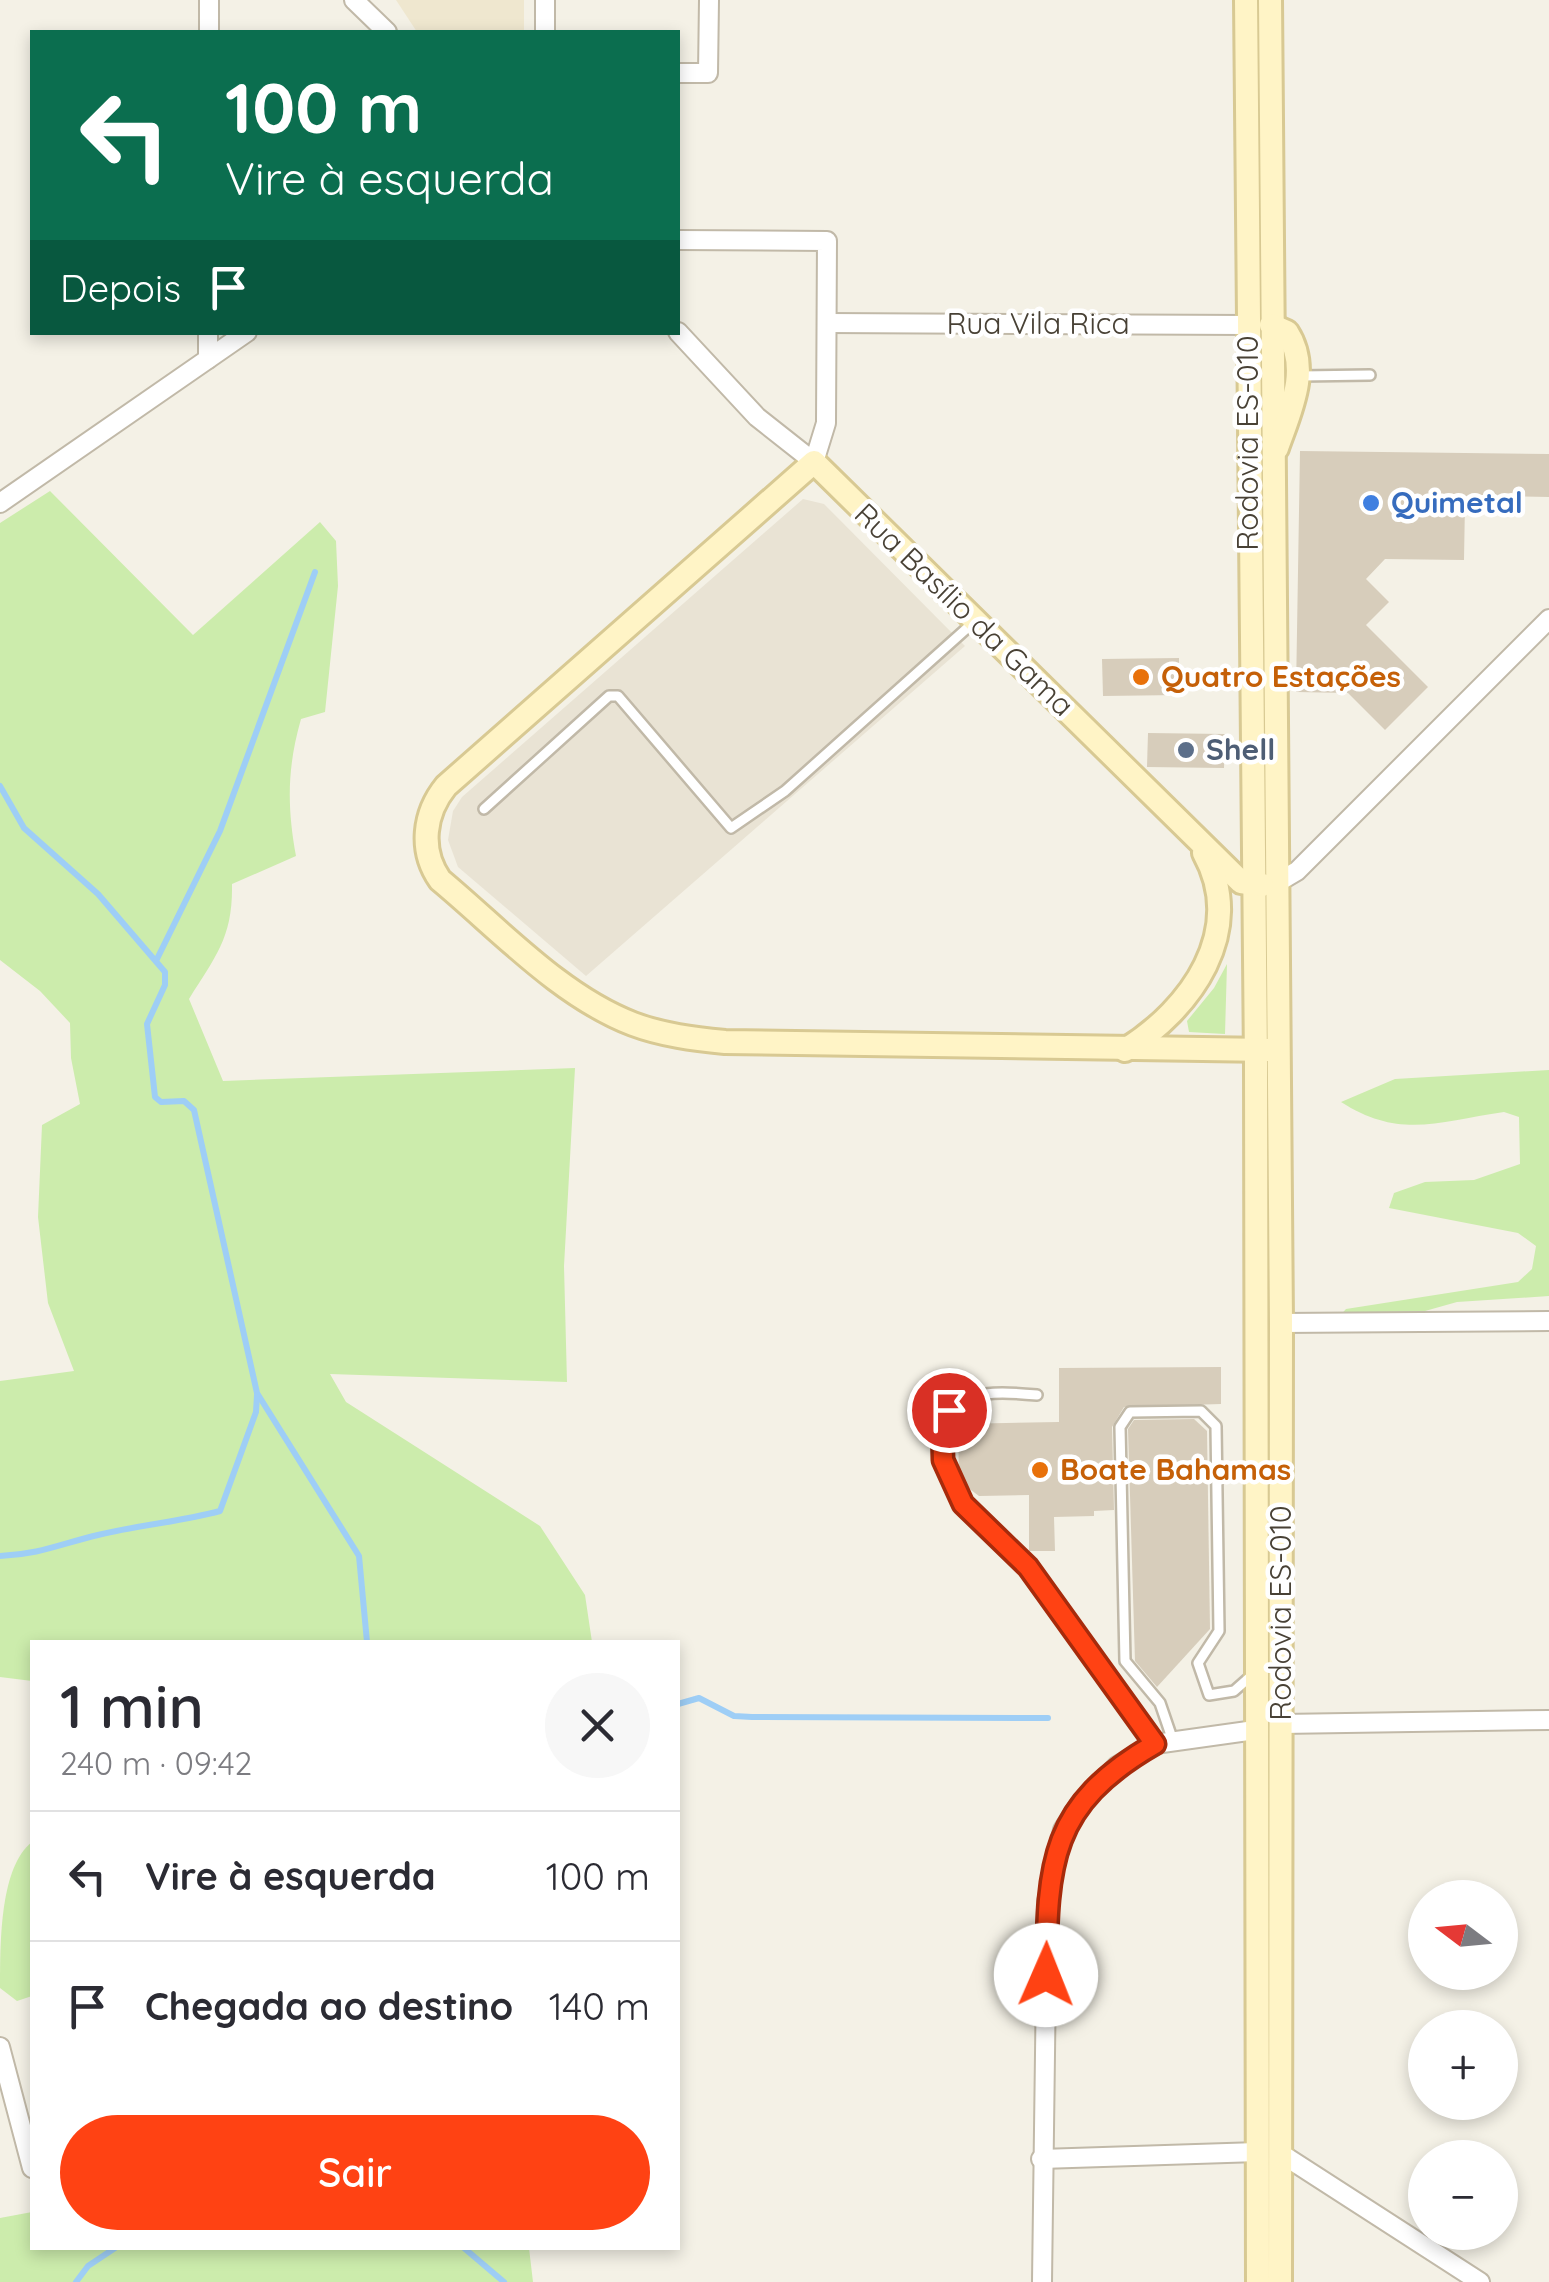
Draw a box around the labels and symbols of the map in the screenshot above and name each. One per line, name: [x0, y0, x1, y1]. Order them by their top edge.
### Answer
street label: Rua Vila Rica: [946, 304, 1130, 342]
street label: Rodovia ES-010: [1228, 335, 1266, 551]
place label: Quimetal: [1391, 483, 1523, 521]
marker: Quimetal: [1360, 492, 1382, 514]
street label: Rua Basílio da Gama: [847, 495, 1082, 724]
place label: Quatro Estações: [1161, 657, 1401, 695]
marker: Quatro Estações: [1130, 666, 1152, 688]
place label: Shell: [1206, 730, 1275, 768]
marker: Shell: [1175, 739, 1197, 761]
pin: [907, 1368, 992, 1453]
place label: Boate Bahamas: [1060, 1450, 1291, 1488]
marker: Boate Bahamas: [1029, 1459, 1051, 1481]
street label: Rodovia ES-010: [1261, 1505, 1299, 1721]
north arrow: [1408, 1880, 1518, 1990]
position arrow: [994, 1923, 1098, 2027]

